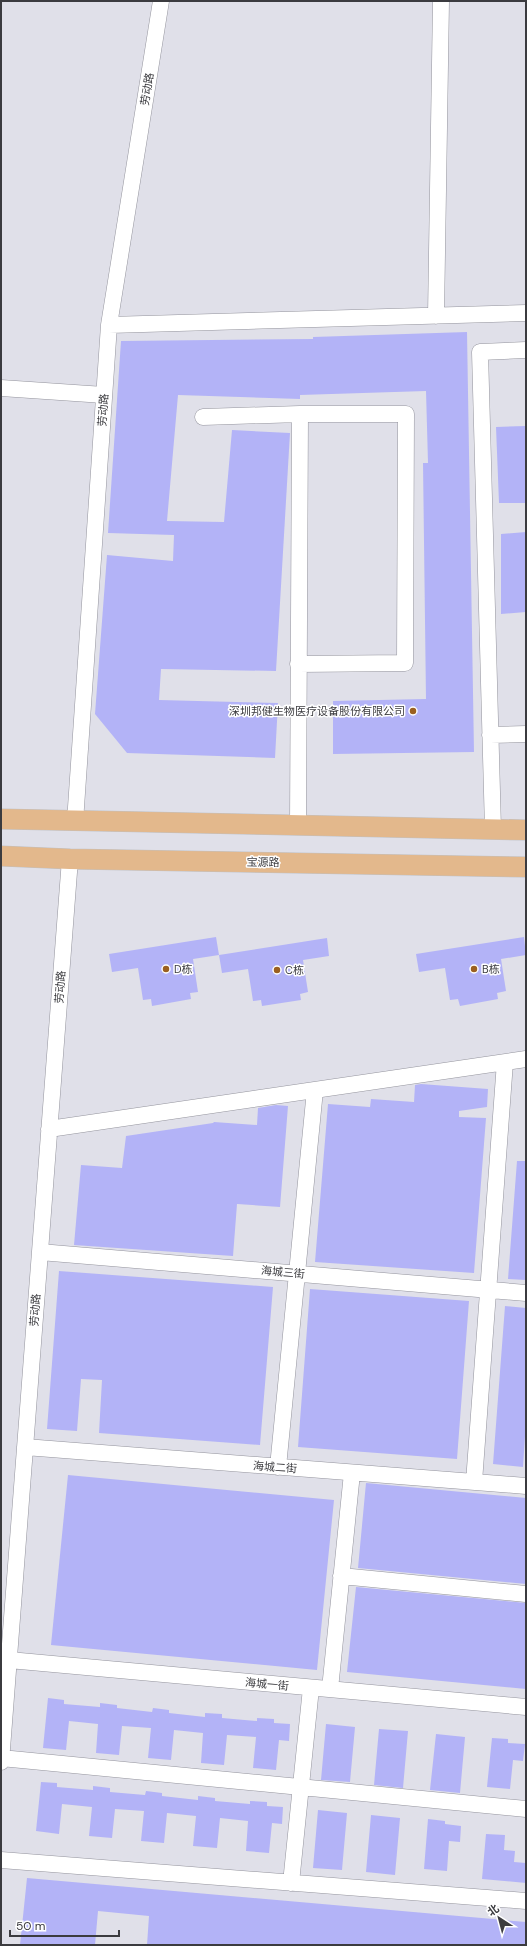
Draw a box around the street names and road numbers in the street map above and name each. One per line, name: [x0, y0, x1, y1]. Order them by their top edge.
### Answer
street label: 劳动路: [138, 72, 156, 106]
street label: 劳动路: [95, 393, 111, 427]
street label: 宝源路: [246, 855, 280, 869]
street label: 劳动路: [52, 970, 68, 1004]
street label: 海城三街: [260, 1263, 306, 1281]
street label: 劳动路: [27, 1293, 43, 1327]
street label: 海城二街: [253, 1458, 297, 1476]
street label: 海城一街: [244, 1675, 290, 1693]

